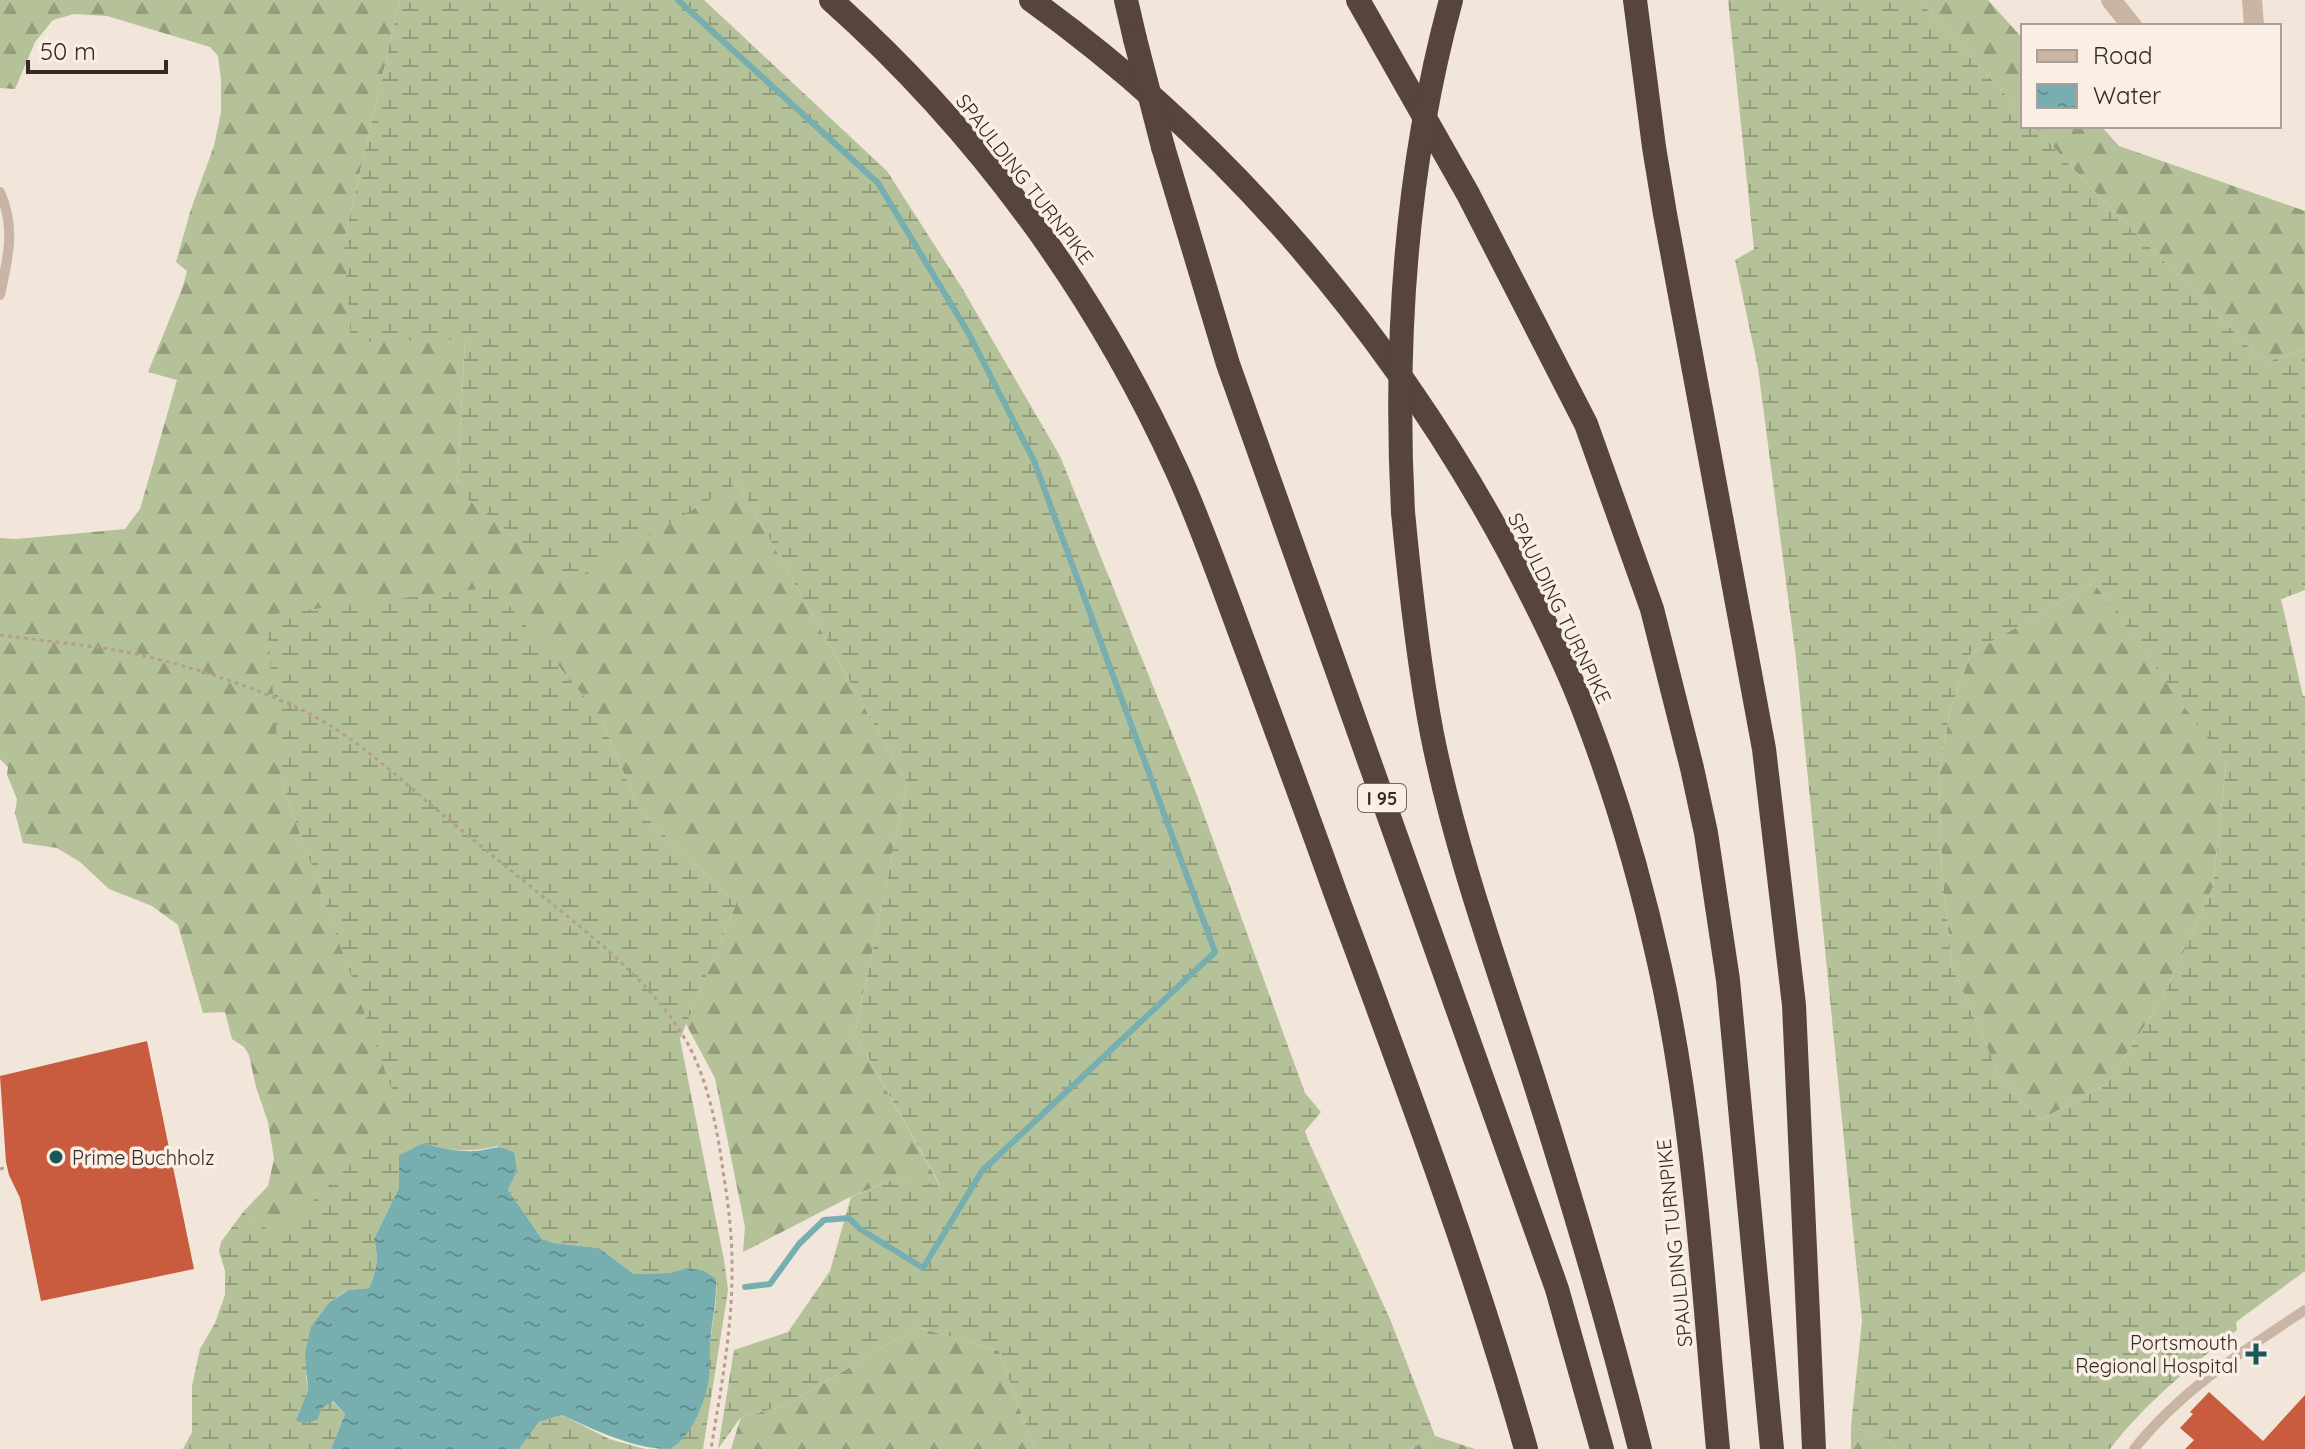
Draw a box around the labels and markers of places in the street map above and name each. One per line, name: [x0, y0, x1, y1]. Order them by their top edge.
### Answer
place label: Prime Buchholz: [72, 1145, 215, 1170]
marker: Prime Buchholz: [47, 1148, 65, 1166]
place label: Portsmouth Regional Hospital: [2075, 1330, 2238, 1378]
marker: Portsmouth Regional Hospital: [2245, 1343, 2267, 1365]

